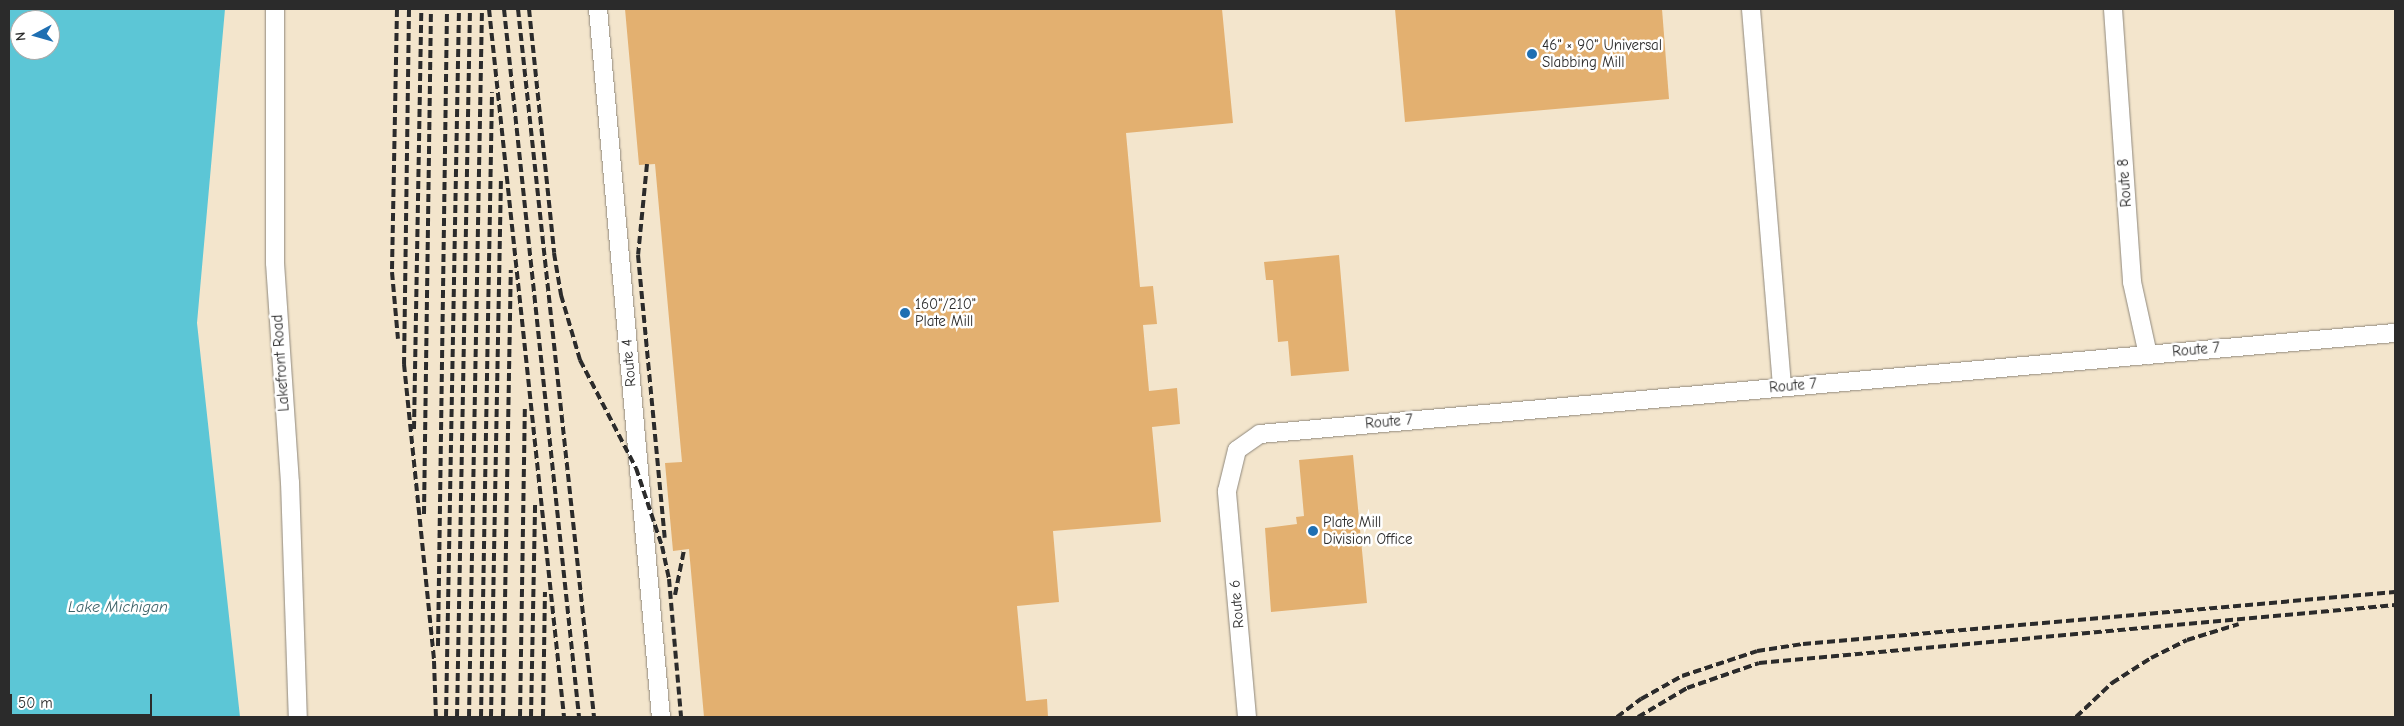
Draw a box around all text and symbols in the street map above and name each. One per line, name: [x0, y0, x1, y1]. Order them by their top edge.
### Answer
north arrow: [10, 10, 60, 60]
text: N: [12, 31, 30, 42]
place label: 46" × 90" Universal Slabbing Mill: [1542, 36, 1662, 71]
marker: 46" × 90" Universal Slabbing Mill: [1526, 48, 1538, 60]
street label: Route 8: [2114, 158, 2136, 208]
place label: 160"/210" Plate Mill: [915, 295, 976, 330]
marker: 160"/210" Plate Mill: [899, 307, 911, 319]
street label: Lakefront Road: [269, 314, 293, 412]
street label: Route 4: [618, 338, 640, 388]
street label: Route 7: [2171, 339, 2221, 361]
street label: Route 7: [1768, 375, 1818, 397]
street label: Route 7: [1364, 411, 1414, 433]
place label: Plate Mill Division Office: [1323, 513, 1413, 548]
marker: Plate Mill Division Office: [1307, 525, 1319, 537]
street label: Route 6: [1226, 579, 1248, 629]
water label: Lake Michigan: [68, 597, 168, 617]
scale bar: [12, 684, 155, 716]
text: 50 m: [18, 694, 53, 712]

